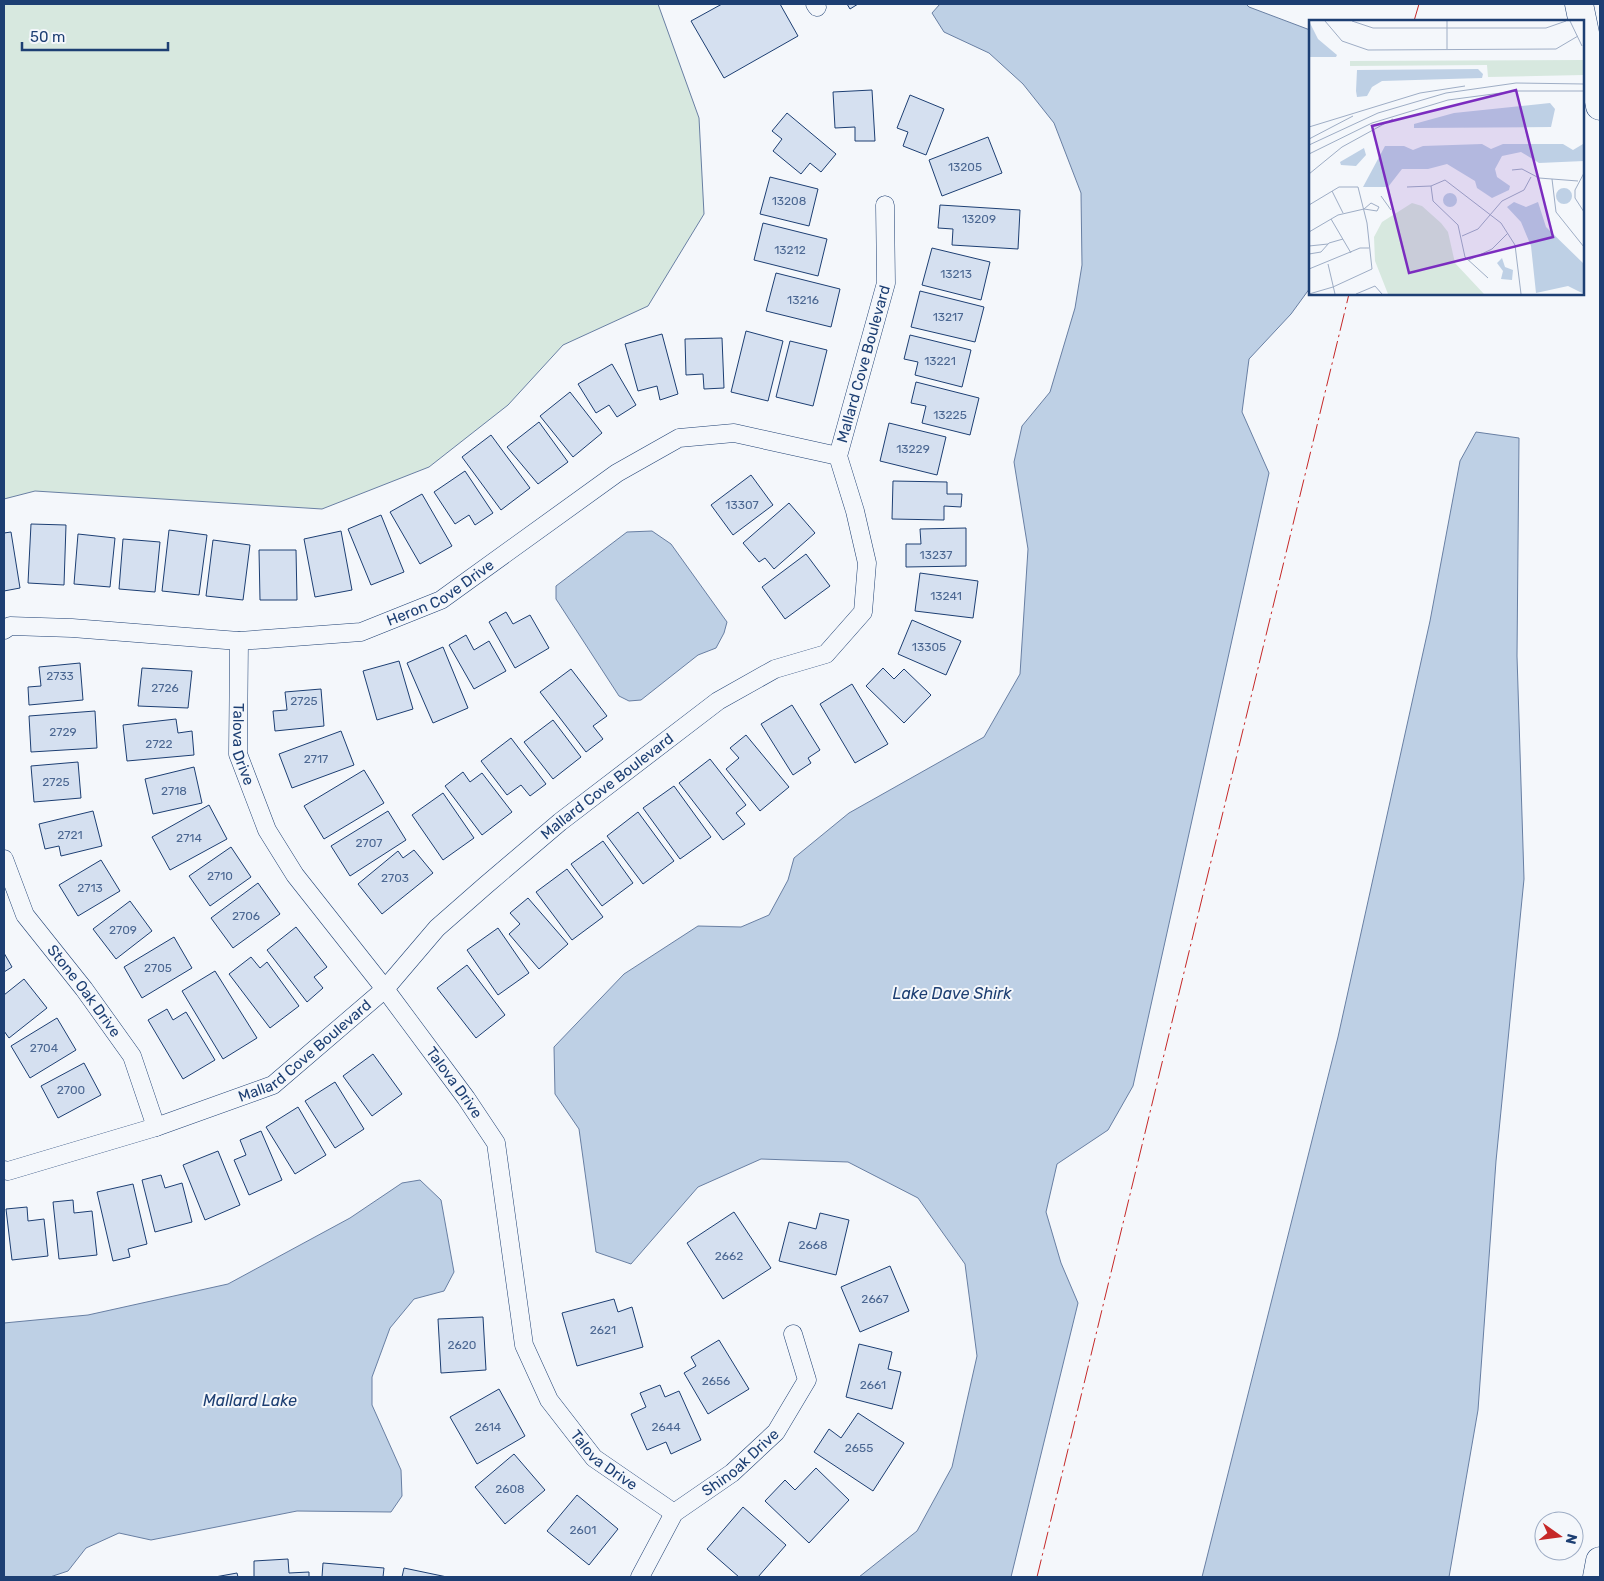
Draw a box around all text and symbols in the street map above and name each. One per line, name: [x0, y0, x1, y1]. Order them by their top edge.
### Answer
scale bar: [22, 20, 169, 52]
inset map: [1309, 20, 1584, 295]
text: 50 m: [30, 28, 65, 46]
house number: 13205: [948, 160, 982, 174]
house number: 13208: [772, 194, 806, 208]
house number: 13209: [962, 212, 996, 226]
house number: 13212: [774, 243, 806, 257]
house number: 13213: [940, 267, 972, 281]
street label: Mallard Cove Boulevard: [833, 283, 894, 445]
house number: 13216: [787, 293, 819, 307]
house number: 13217: [933, 310, 963, 324]
house number: 13221: [924, 354, 956, 368]
house number: 13225: [933, 408, 967, 422]
house number: 13229: [896, 442, 930, 456]
house number: 13307: [725, 498, 759, 512]
house number: 13237: [920, 548, 952, 562]
street label: Heron Cove Drive: [384, 556, 497, 630]
house number: 13241: [930, 589, 962, 603]
house number: 13305: [912, 640, 946, 654]
house number: 2733: [46, 669, 74, 683]
house number: 2726: [151, 681, 179, 695]
house number: 2725: [290, 694, 318, 708]
street label: Talova Drive: [228, 703, 258, 788]
house number: 2729: [49, 725, 77, 739]
street label: Mallard Cove Boulevard: [537, 729, 677, 843]
house number: 2722: [145, 737, 173, 751]
house number: 2717: [304, 752, 328, 766]
house number: 2725: [42, 775, 70, 789]
house number: 2718: [161, 784, 187, 798]
house number: 2721: [57, 828, 83, 842]
house number: 2714: [176, 831, 202, 845]
house number: 2707: [356, 836, 382, 850]
house number: 2710: [207, 869, 233, 883]
house number: 2703: [381, 871, 409, 885]
house number: 2713: [77, 881, 103, 895]
house number: 2706: [232, 909, 260, 923]
house number: 2709: [109, 923, 137, 937]
street label: Stone Oak Drive: [43, 941, 125, 1041]
house number: 2705: [144, 961, 172, 975]
water label: Lake Dave Shirk: [893, 984, 1012, 1003]
street label: Mallard Cove Boulevard: [236, 996, 375, 1106]
house number: 2704: [30, 1041, 59, 1055]
street label: Talova Drive: [422, 1043, 486, 1122]
house number: 2700: [57, 1083, 85, 1097]
house number: 2668: [798, 1238, 828, 1252]
house number: 2662: [715, 1249, 743, 1263]
house number: 2667: [861, 1292, 889, 1306]
house number: 2621: [590, 1323, 616, 1337]
house number: 2620: [448, 1338, 476, 1352]
house number: 2656: [702, 1374, 730, 1388]
house number: 2661: [860, 1378, 886, 1392]
water label: Mallard Lake: [203, 1391, 297, 1410]
house number: 2614: [475, 1420, 502, 1434]
house number: 2644: [651, 1420, 681, 1434]
street label: Shinoak Drive: [698, 1425, 783, 1500]
street label: Talova Drive: [567, 1426, 641, 1494]
house number: 2655: [845, 1441, 873, 1455]
house number: 2608: [495, 1482, 525, 1496]
north arrow: [1534, 1511, 1584, 1561]
house number: 2601: [569, 1523, 597, 1537]
text: N: [1562, 1532, 1581, 1546]

